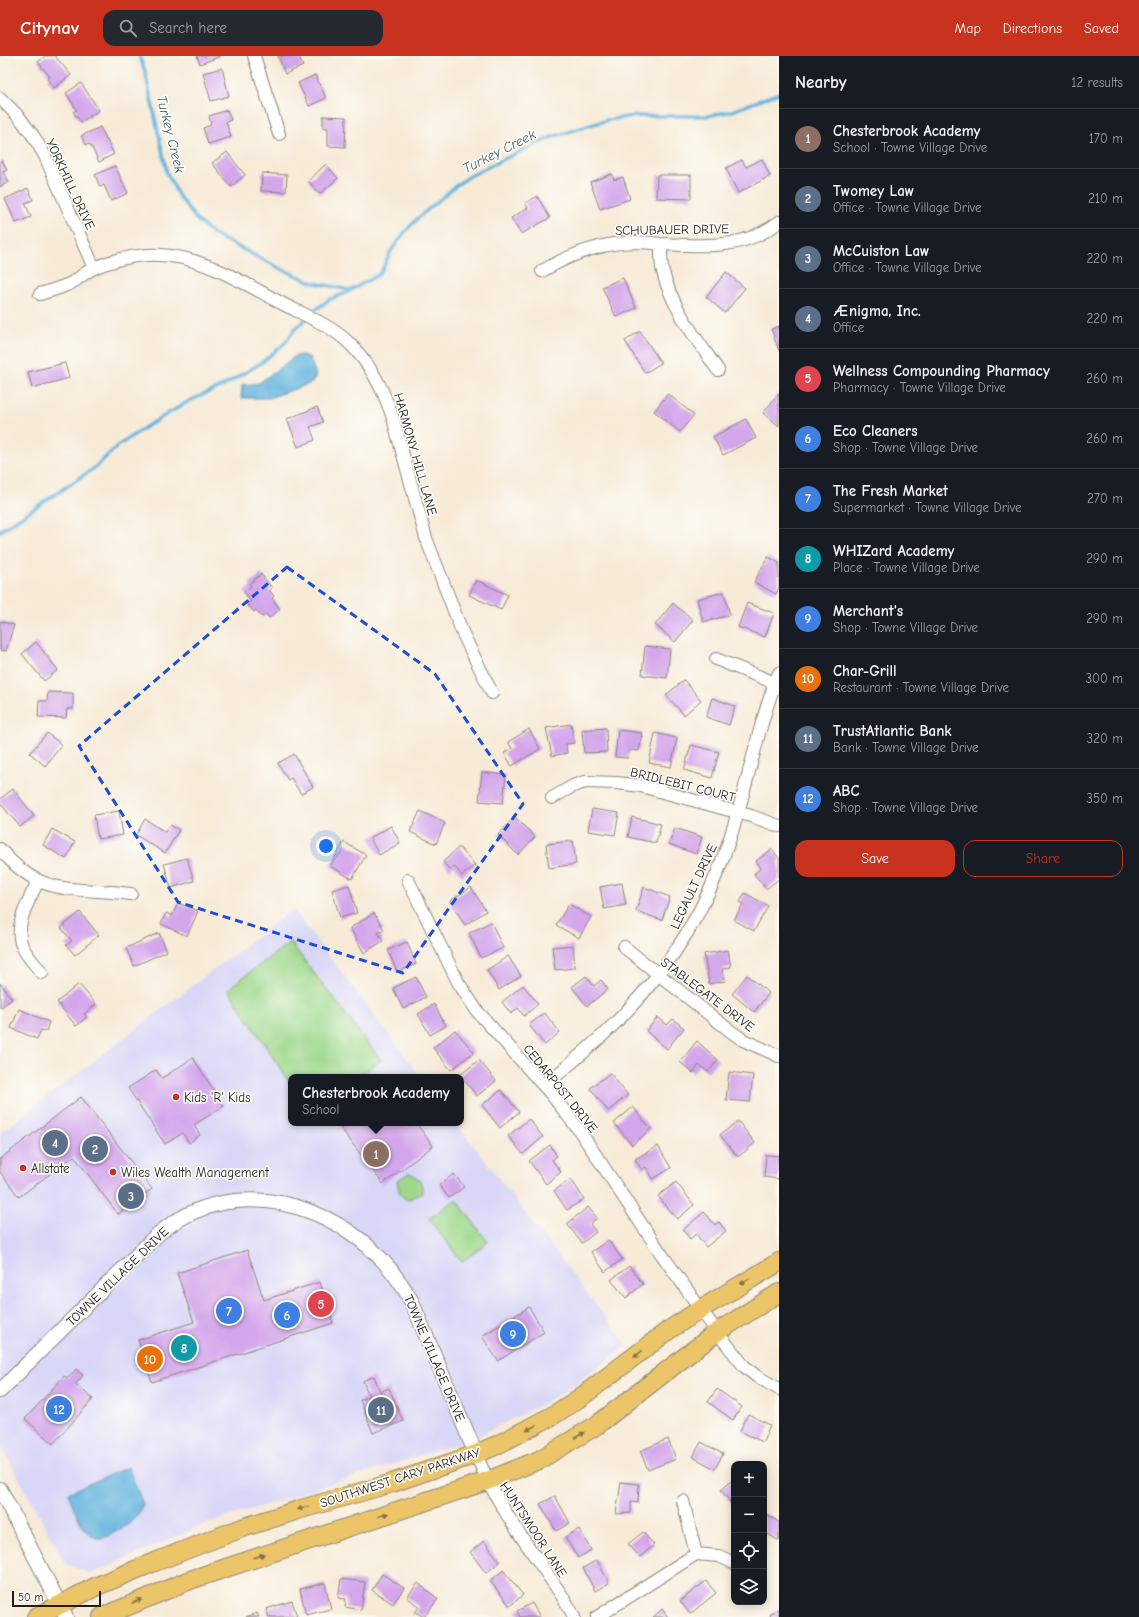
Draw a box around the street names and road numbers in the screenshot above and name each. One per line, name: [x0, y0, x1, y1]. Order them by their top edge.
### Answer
street label: YORKHILL DRIVE: [43, 137, 98, 232]
street label: SCHUBAUER DRIVE: [615, 221, 729, 238]
street label: HARMONY HILL LANE: [391, 391, 440, 517]
street label: BRIDLEBIT COURT: [629, 764, 737, 805]
street label: LEGAULT DRIVE: [667, 841, 720, 931]
street label: STABLEGATE DRIVE: [658, 954, 758, 1035]
street label: CEDARPOST DRIVE: [520, 1041, 601, 1136]
street label: TOWNE VILLAGE DRIVE: [63, 1224, 172, 1329]
street label: TOWNE VILLAGE DRIVE: [401, 1293, 468, 1424]
street label: SOUTHWEST CARY PARKWAY: [318, 1444, 483, 1511]
street label: HUNTSMOOR LANE: [497, 1479, 570, 1580]

